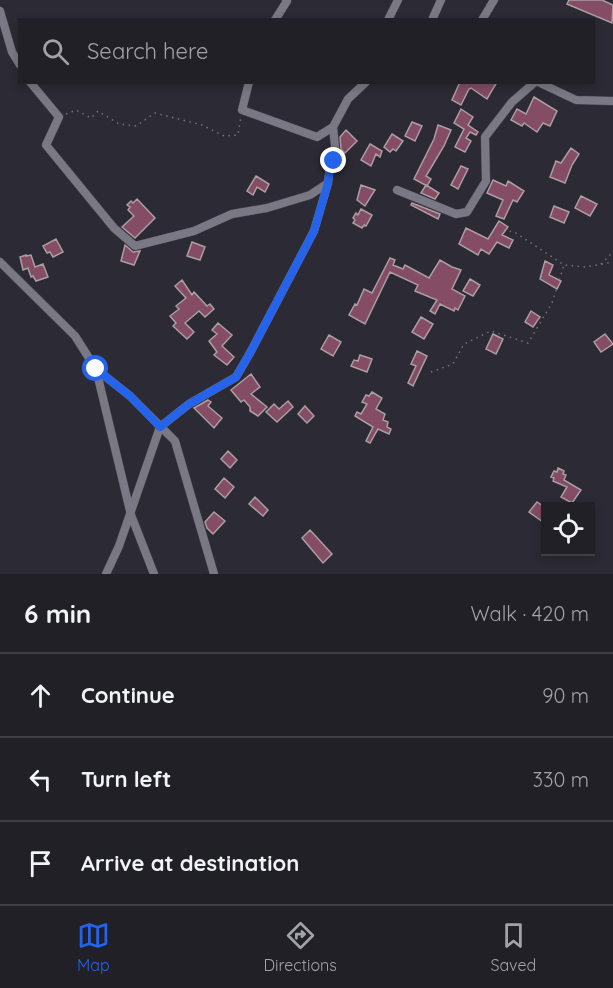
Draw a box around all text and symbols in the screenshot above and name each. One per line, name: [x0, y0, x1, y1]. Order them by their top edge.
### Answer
search box: [18, 18, 595, 84]
icon: search: [39, 35, 72, 68]
text: Search here: [87, 37, 208, 65]
route end: [320, 147, 346, 173]
route start: [82, 355, 108, 381]
map controls: [541, 502, 595, 556]
button: locate: [541, 502, 595, 556]
text: 6 min: [24, 597, 91, 630]
text: Walk · 420 m: [470, 601, 589, 626]
icon: ahead: [24, 679, 57, 712]
text: Continue: [81, 681, 175, 709]
text: 90 m: [542, 683, 589, 708]
icon: left: [24, 763, 57, 796]
text: Turn left: [81, 765, 171, 793]
text: 330 m: [532, 767, 589, 792]
icon: arrive: [24, 847, 57, 880]
text: Arrive at destination: [81, 849, 299, 877]
tab: Map: [77, 919, 110, 975]
tab: Directions: [264, 919, 337, 975]
tab: Saved: [491, 919, 536, 975]

